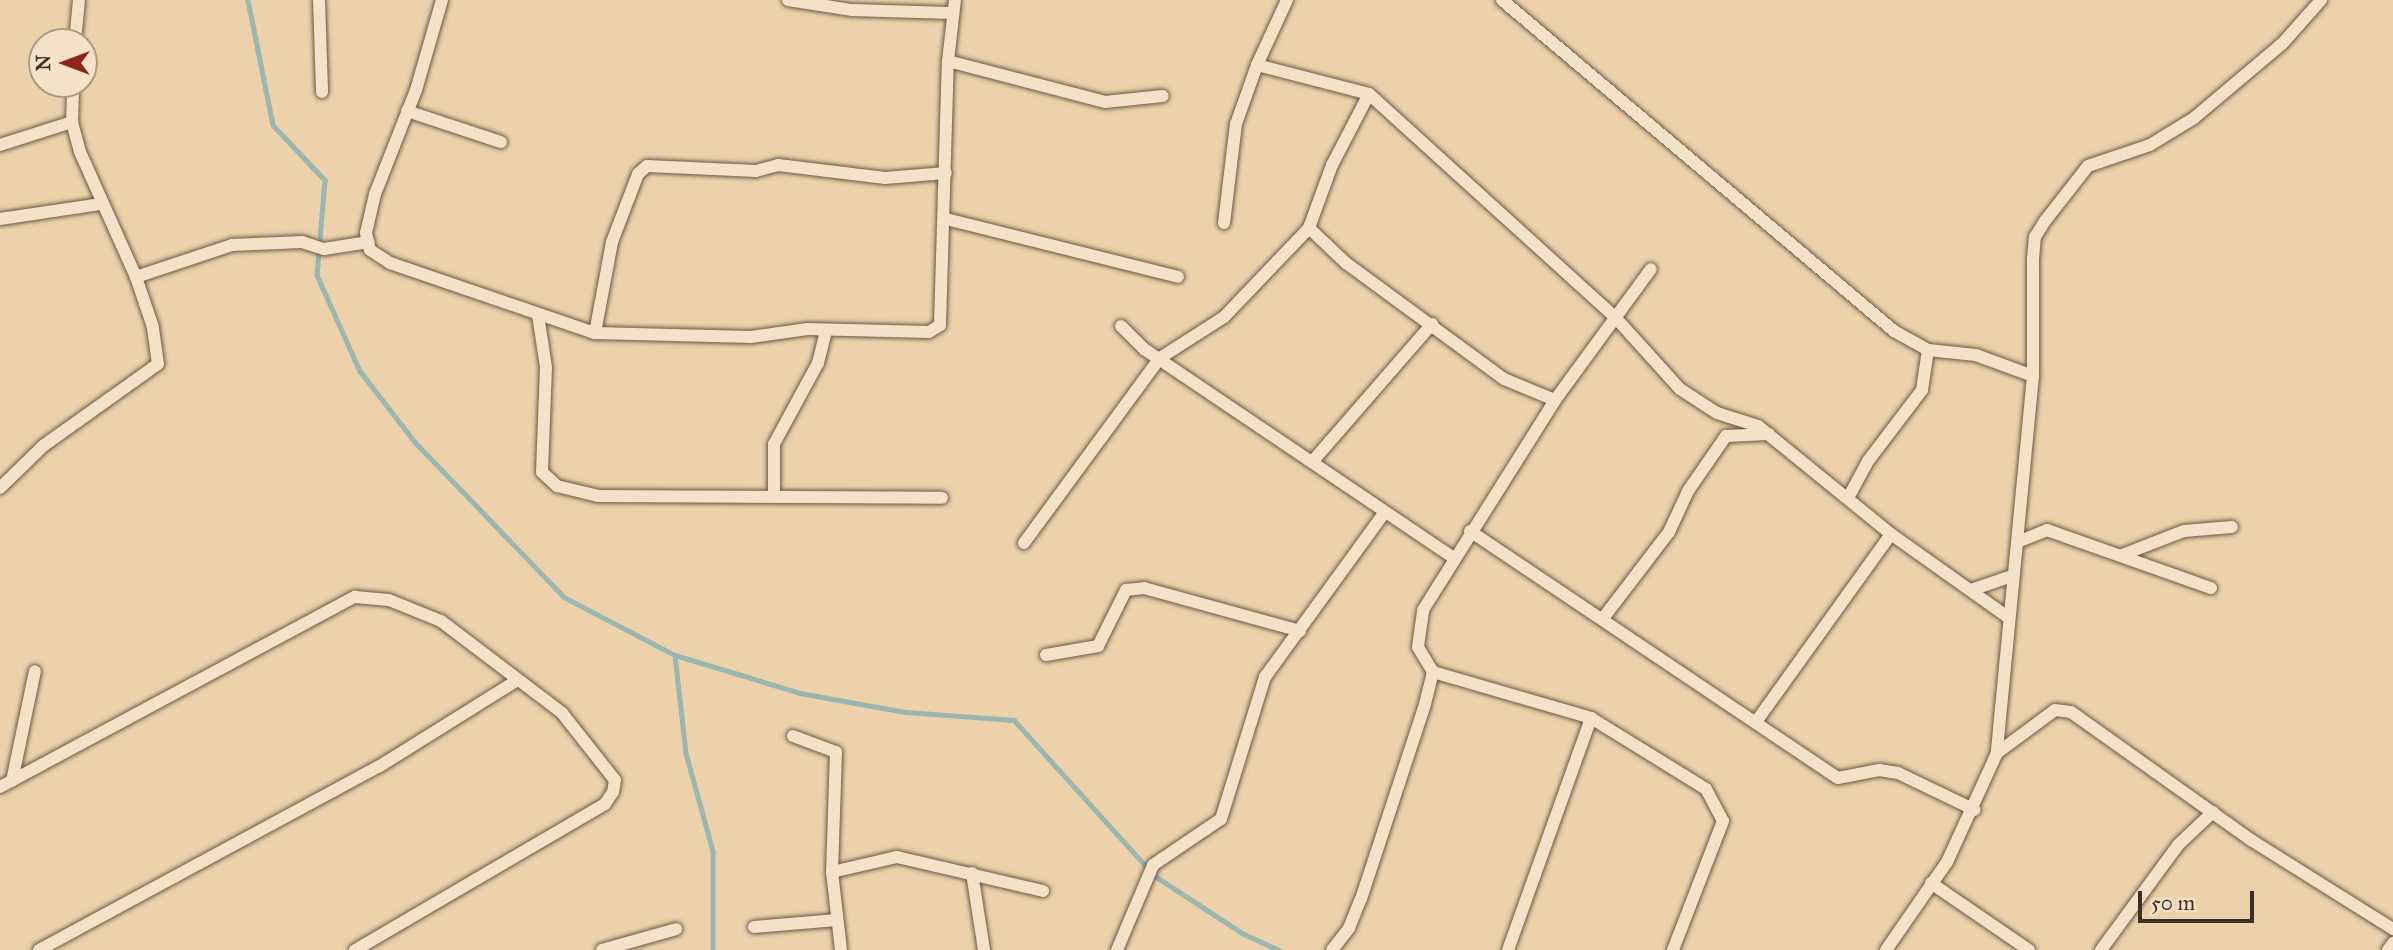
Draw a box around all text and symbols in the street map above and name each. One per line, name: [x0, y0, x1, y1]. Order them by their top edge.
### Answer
north arrow: [28, 28, 98, 98]
text: N: [32, 55, 55, 71]
scale bar: [2141, 876, 2256, 920]
text: 50 m: [2151, 890, 2195, 916]

